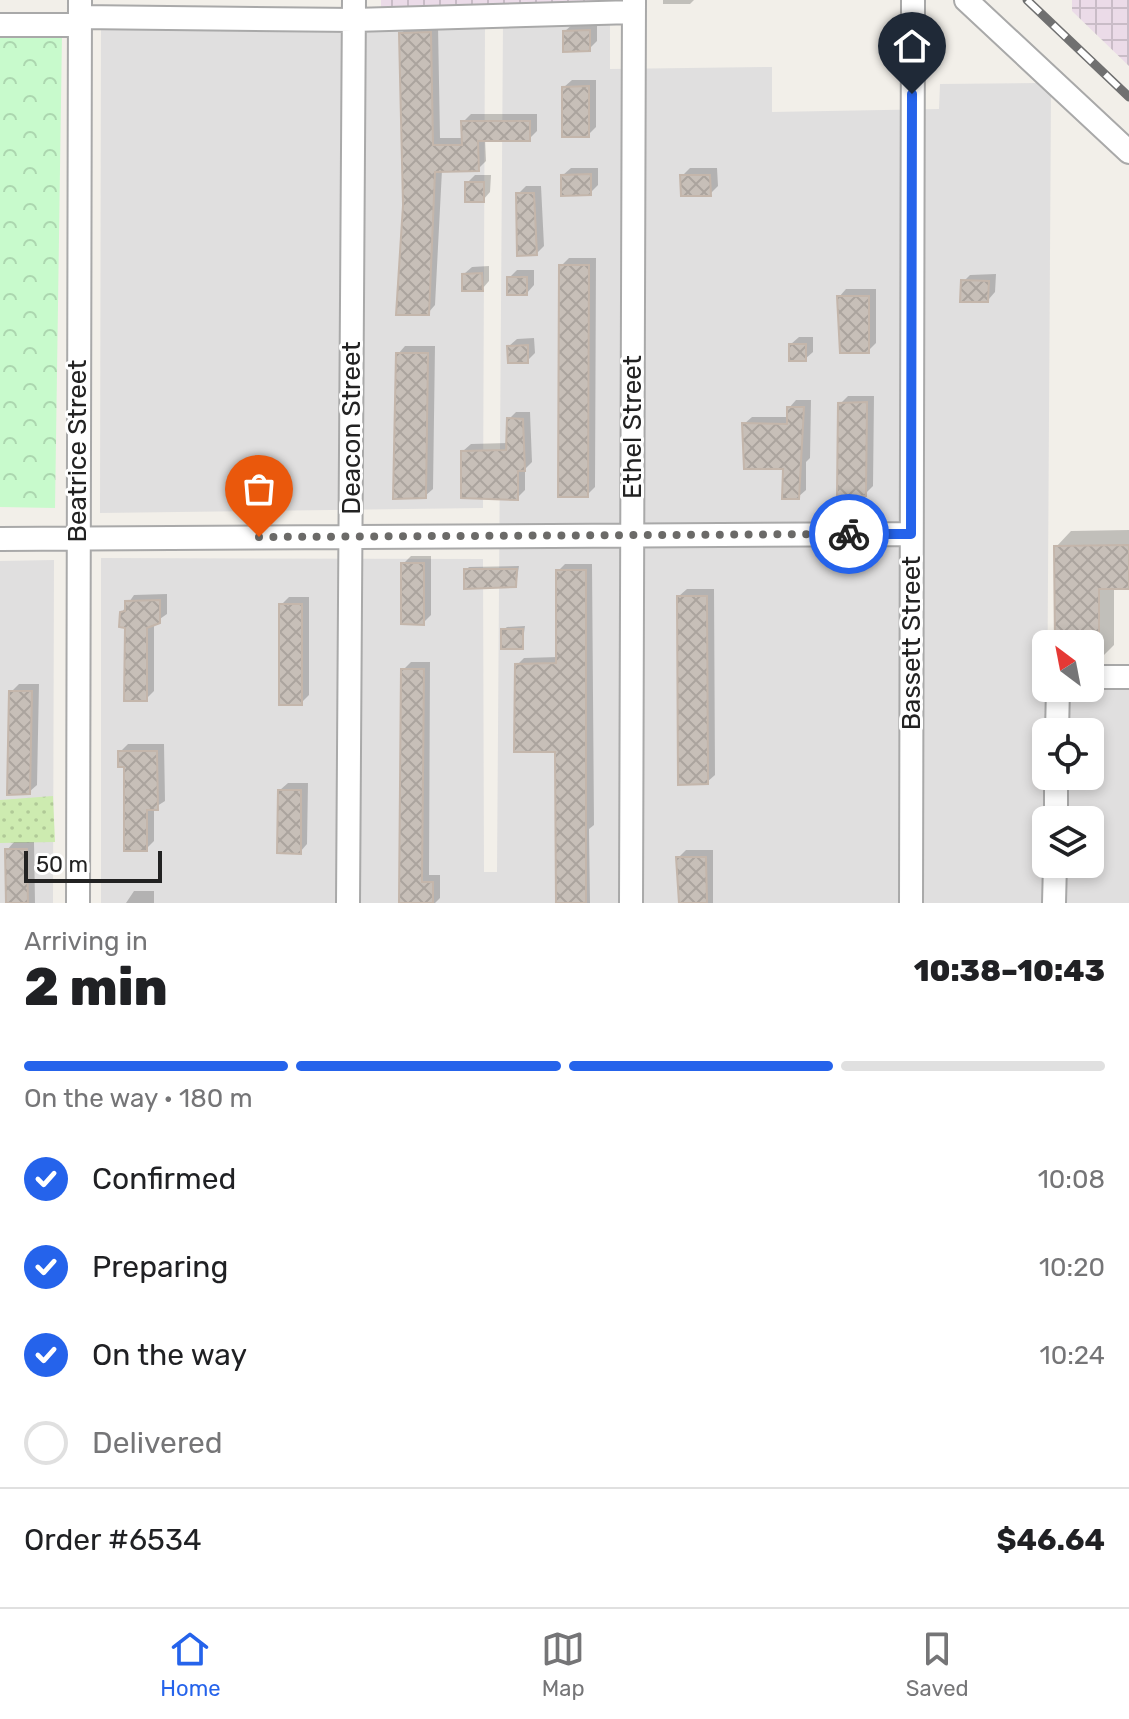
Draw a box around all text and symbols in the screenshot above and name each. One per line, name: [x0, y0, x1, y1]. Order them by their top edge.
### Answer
pin: [878, 12, 946, 94]
icon: home: [890, 24, 934, 68]
street label: Deacon Street: [336, 341, 367, 515]
street label: Ethel Street: [617, 355, 648, 499]
street label: Beatrice Street: [62, 360, 93, 542]
pin: [225, 455, 293, 537]
icon: bag: [237, 467, 281, 511]
courier: [809, 494, 889, 574]
icon: bike: [827, 512, 871, 556]
street label: Bassett Street: [896, 556, 927, 730]
north arrow: [1032, 630, 1104, 702]
map controls: [1032, 630, 1104, 878]
button: locate: [1032, 718, 1104, 790]
button: layers: [1032, 806, 1104, 878]
scale bar: [24, 847, 162, 883]
text: 50 m: [36, 851, 88, 878]
text: Arriving in: [24, 926, 148, 957]
text: 10:38–10:43: [914, 953, 1105, 989]
text: 2 min: [24, 956, 168, 1018]
text: On the way · 180 m: [24, 1083, 253, 1114]
icon: check: [24, 1157, 68, 1201]
text: Confirmed: [92, 1161, 236, 1197]
text: 10:08: [1038, 1164, 1105, 1195]
icon: check: [24, 1245, 68, 1289]
text: Preparing: [92, 1249, 228, 1285]
text: 10:20: [1039, 1252, 1105, 1283]
icon: check: [24, 1333, 68, 1377]
text: On the way: [92, 1337, 247, 1373]
text: 10:24: [1040, 1340, 1105, 1371]
text: Delivered: [92, 1425, 223, 1461]
text: Order #6534: [24, 1522, 202, 1558]
text: $46.64: [997, 1522, 1105, 1558]
tab: Home: [160, 1627, 221, 1702]
tab: Map: [541, 1627, 585, 1702]
tab: Saved: [906, 1627, 969, 1702]

